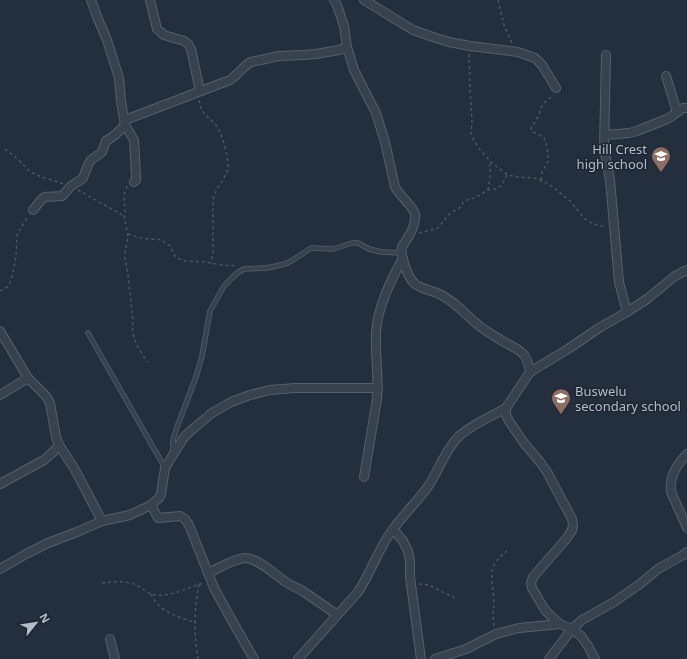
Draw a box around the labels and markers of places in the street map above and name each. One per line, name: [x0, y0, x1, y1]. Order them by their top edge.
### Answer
place label: Hill Crest high school: [577, 140, 647, 173]
school or university icon: Hill Crest high school: [650, 145, 672, 173]
place label: Buswelu secondary school: [575, 382, 681, 415]
school or university icon: Buswelu secondary school: [550, 387, 572, 415]

